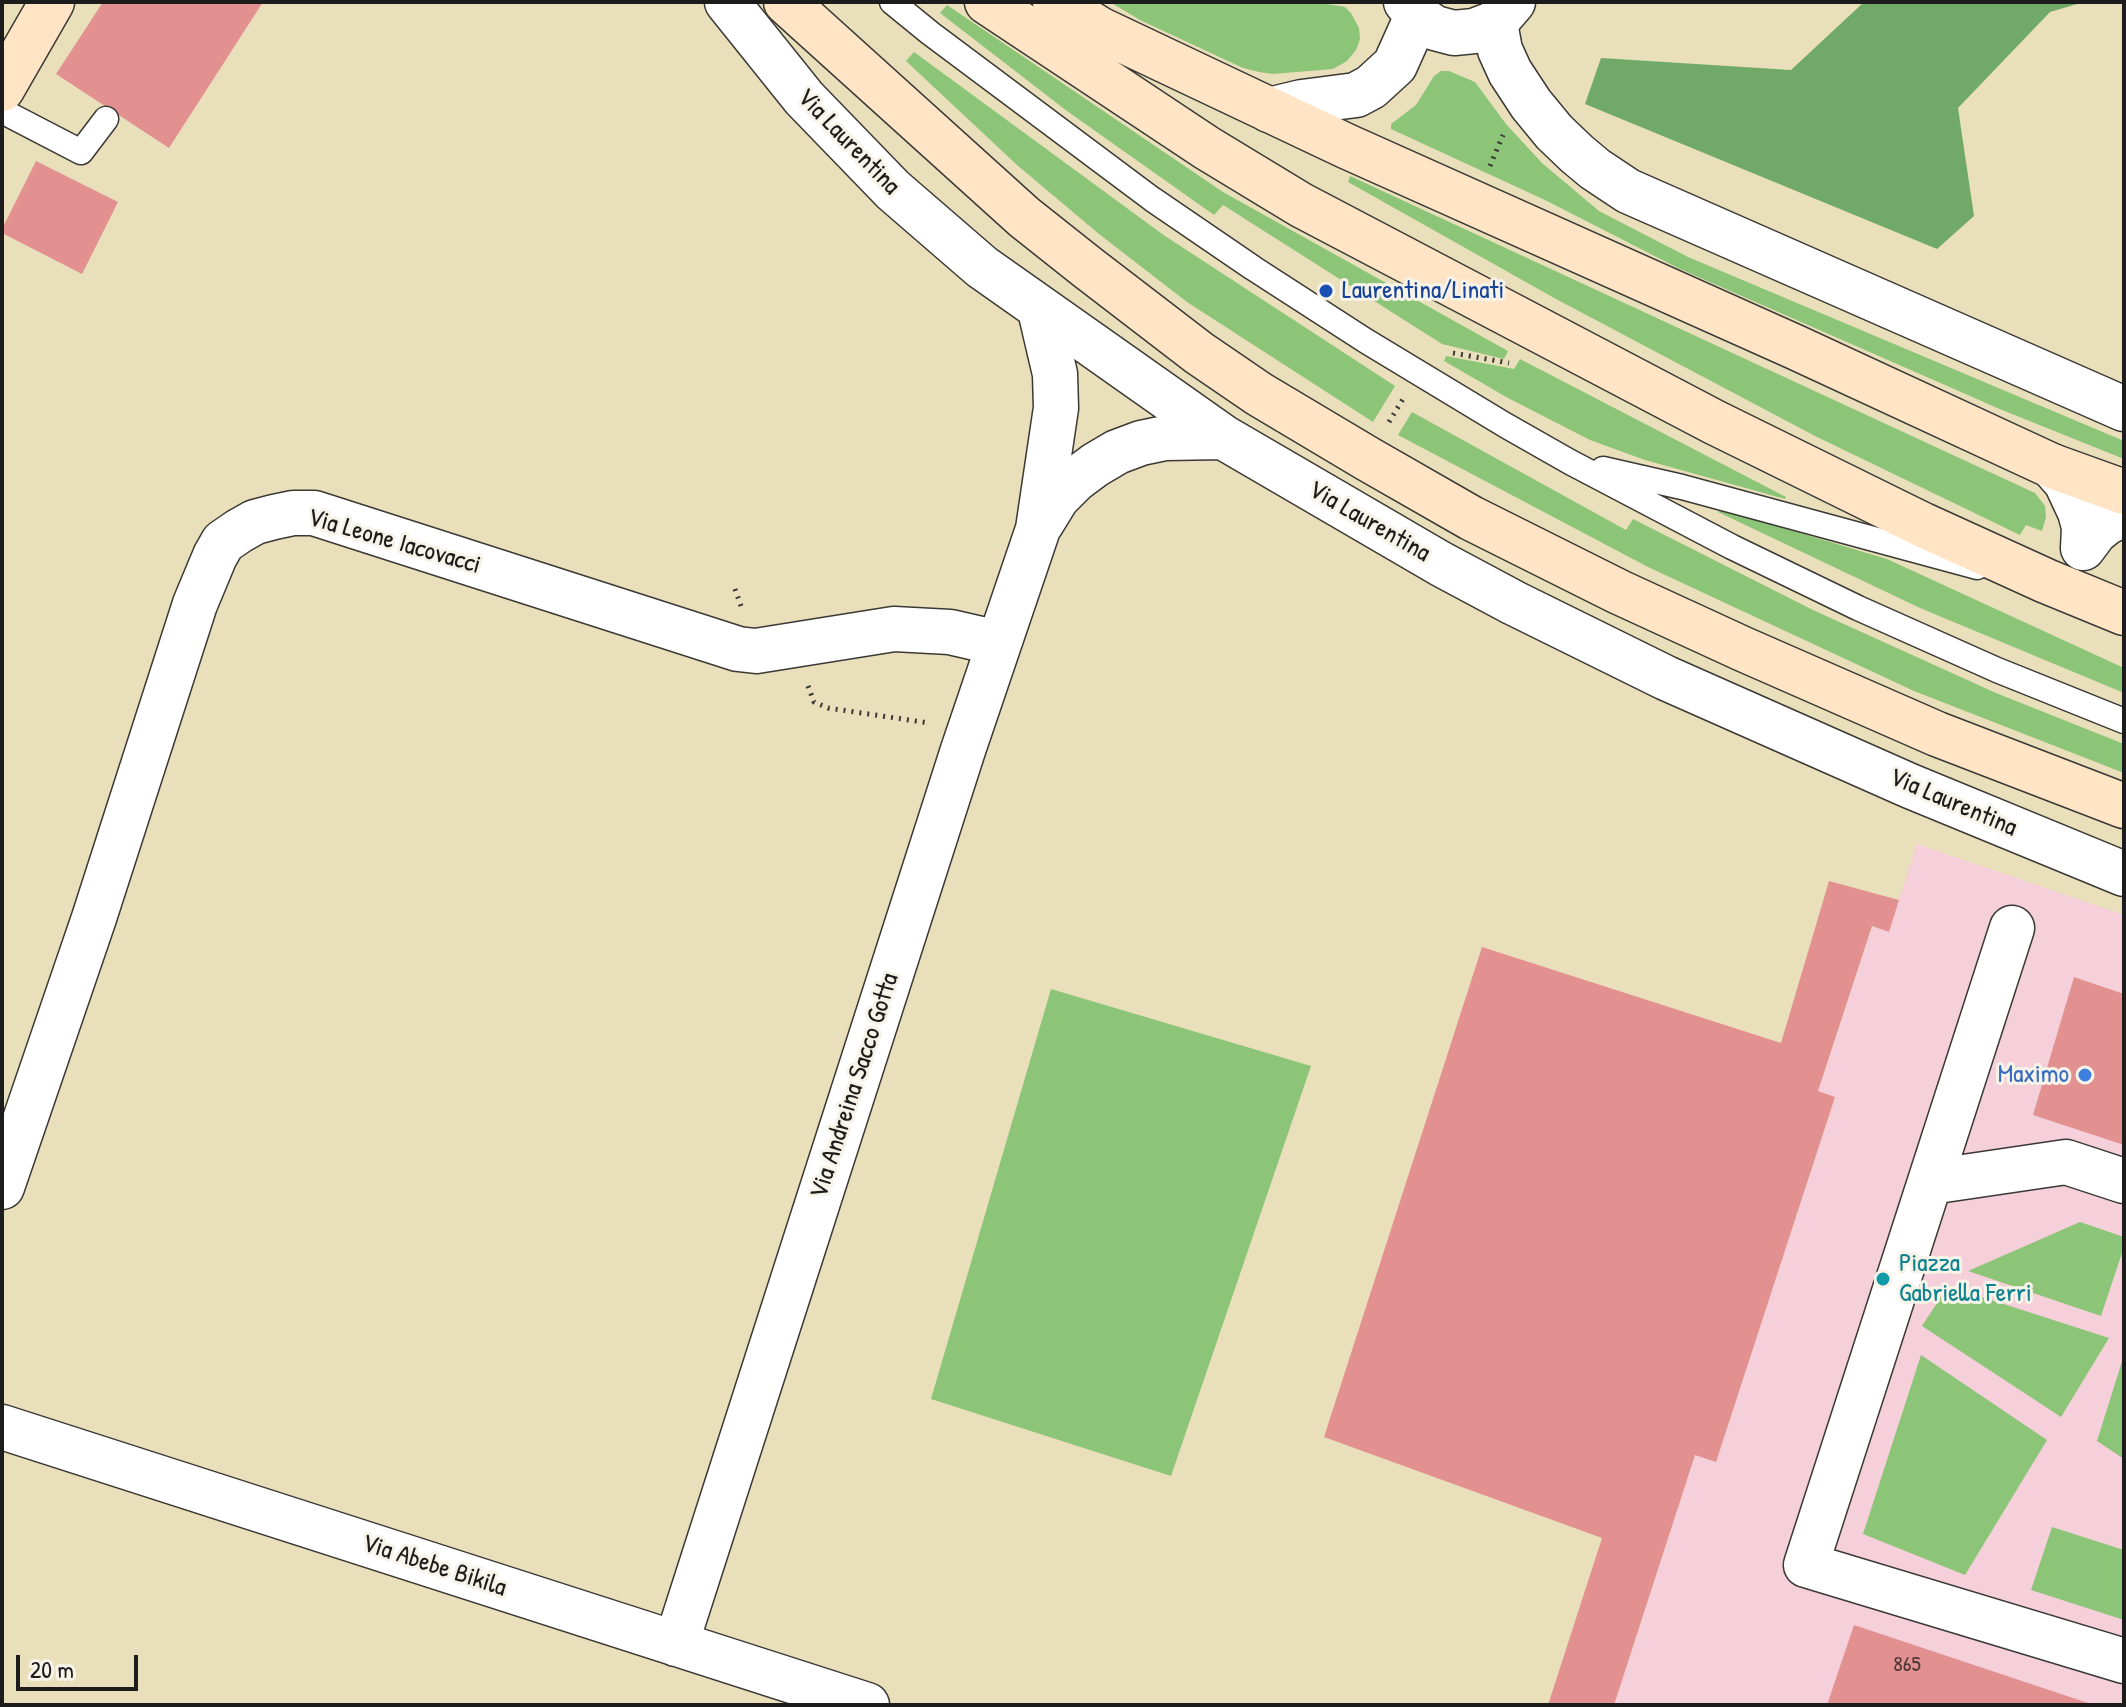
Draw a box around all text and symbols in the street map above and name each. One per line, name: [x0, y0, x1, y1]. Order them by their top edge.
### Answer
street label: Via Laurentina: [790, 82, 906, 202]
place label: Laurentina/Linati: [1342, 275, 1504, 307]
marker: Laurentina/Linati: [1317, 282, 1335, 300]
street label: Via Laurentina: [1302, 475, 1436, 569]
street label: Via Leone Iacovacci: [304, 502, 484, 582]
street label: Via Laurentina: [1884, 762, 2022, 844]
street label: Via Andreina Sacco Gotta: [804, 969, 906, 1203]
place label: Maximo: [1998, 1059, 2069, 1091]
marker: Maximo: [2076, 1066, 2094, 1084]
place label: Piazza Gabriella Ferri: [1899, 1248, 2032, 1310]
marker: Piazza Gabriella Ferri: [1874, 1270, 1892, 1288]
street label: Via Abebe Bikila: [358, 1528, 510, 1604]
scale bar: [20, 1639, 142, 1689]
house number: 865: [1893, 1652, 1921, 1678]
text: 20 m: [30, 1653, 74, 1685]

